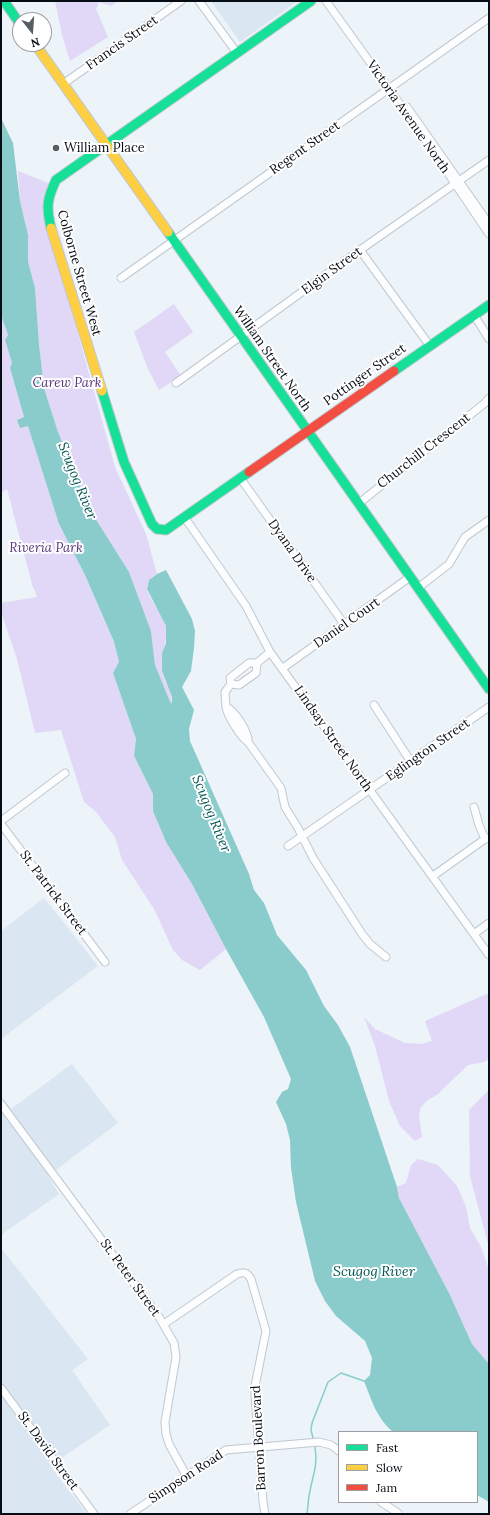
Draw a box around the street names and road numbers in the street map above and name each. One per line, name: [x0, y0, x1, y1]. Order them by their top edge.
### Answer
street label: Francis Street: [83, 13, 161, 73]
street label: Victoria Avenue North: [363, 58, 453, 176]
street label: Regent Street: [267, 118, 343, 178]
street label: Colborne Street West: [54, 208, 104, 338]
street label: Elgin Street: [299, 244, 365, 298]
street label: William Street North: [230, 303, 314, 415]
street label: Pottinger Street: [321, 341, 409, 409]
street label: Churchill Crescent: [375, 410, 473, 492]
street label: Dyana Drive: [264, 516, 320, 586]
street label: Daniel Court: [311, 595, 383, 651]
street label: Lindsay Street North: [291, 683, 375, 795]
street label: Eglington Street: [383, 715, 473, 785]
street label: St. Patrick Street: [16, 848, 90, 938]
street label: St. Peter Street: [97, 1236, 163, 1320]
street label: Barron Boulevard: [248, 1385, 270, 1491]
street label: St. David Street: [14, 1409, 82, 1493]
street label: Simpson Road: [146, 1447, 226, 1507]

